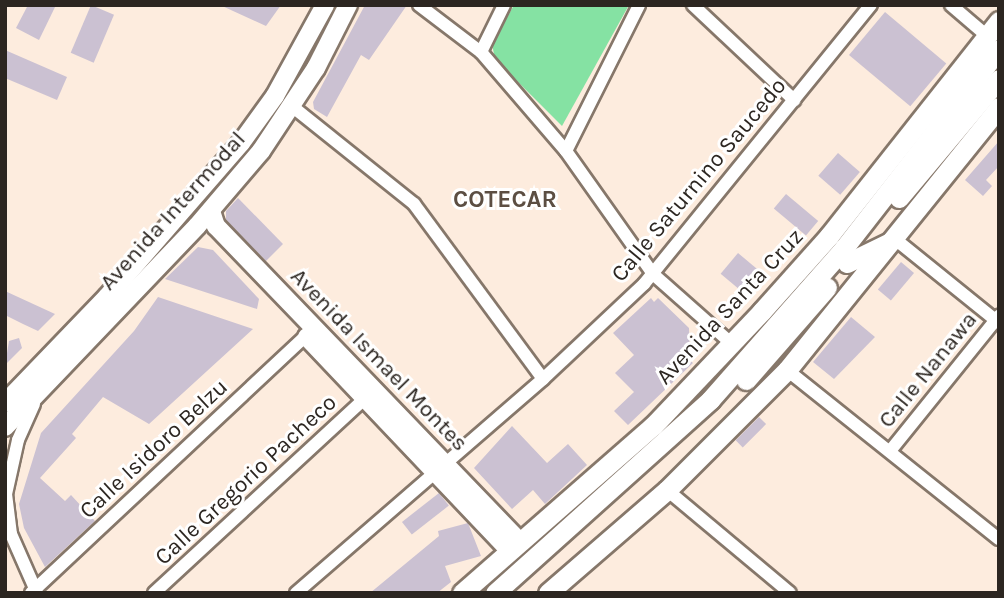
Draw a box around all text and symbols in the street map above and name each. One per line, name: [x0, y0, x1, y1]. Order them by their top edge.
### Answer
street label: Calle Saturnino Saucedo: [606, 73, 792, 287]
street label: Avenida Intermodal: [94, 126, 252, 296]
district label: COTECAR: [453, 186, 557, 214]
street label: Avenida Santa Cruz: [651, 223, 809, 391]
street label: Avenida Ismael Montes: [285, 263, 473, 457]
street label: Calle Nanawa: [873, 306, 983, 434]
street label: Calle Isidoro Belzu: [74, 373, 234, 525]
street label: Calle Gregorio Pacheco: [150, 389, 342, 571]

